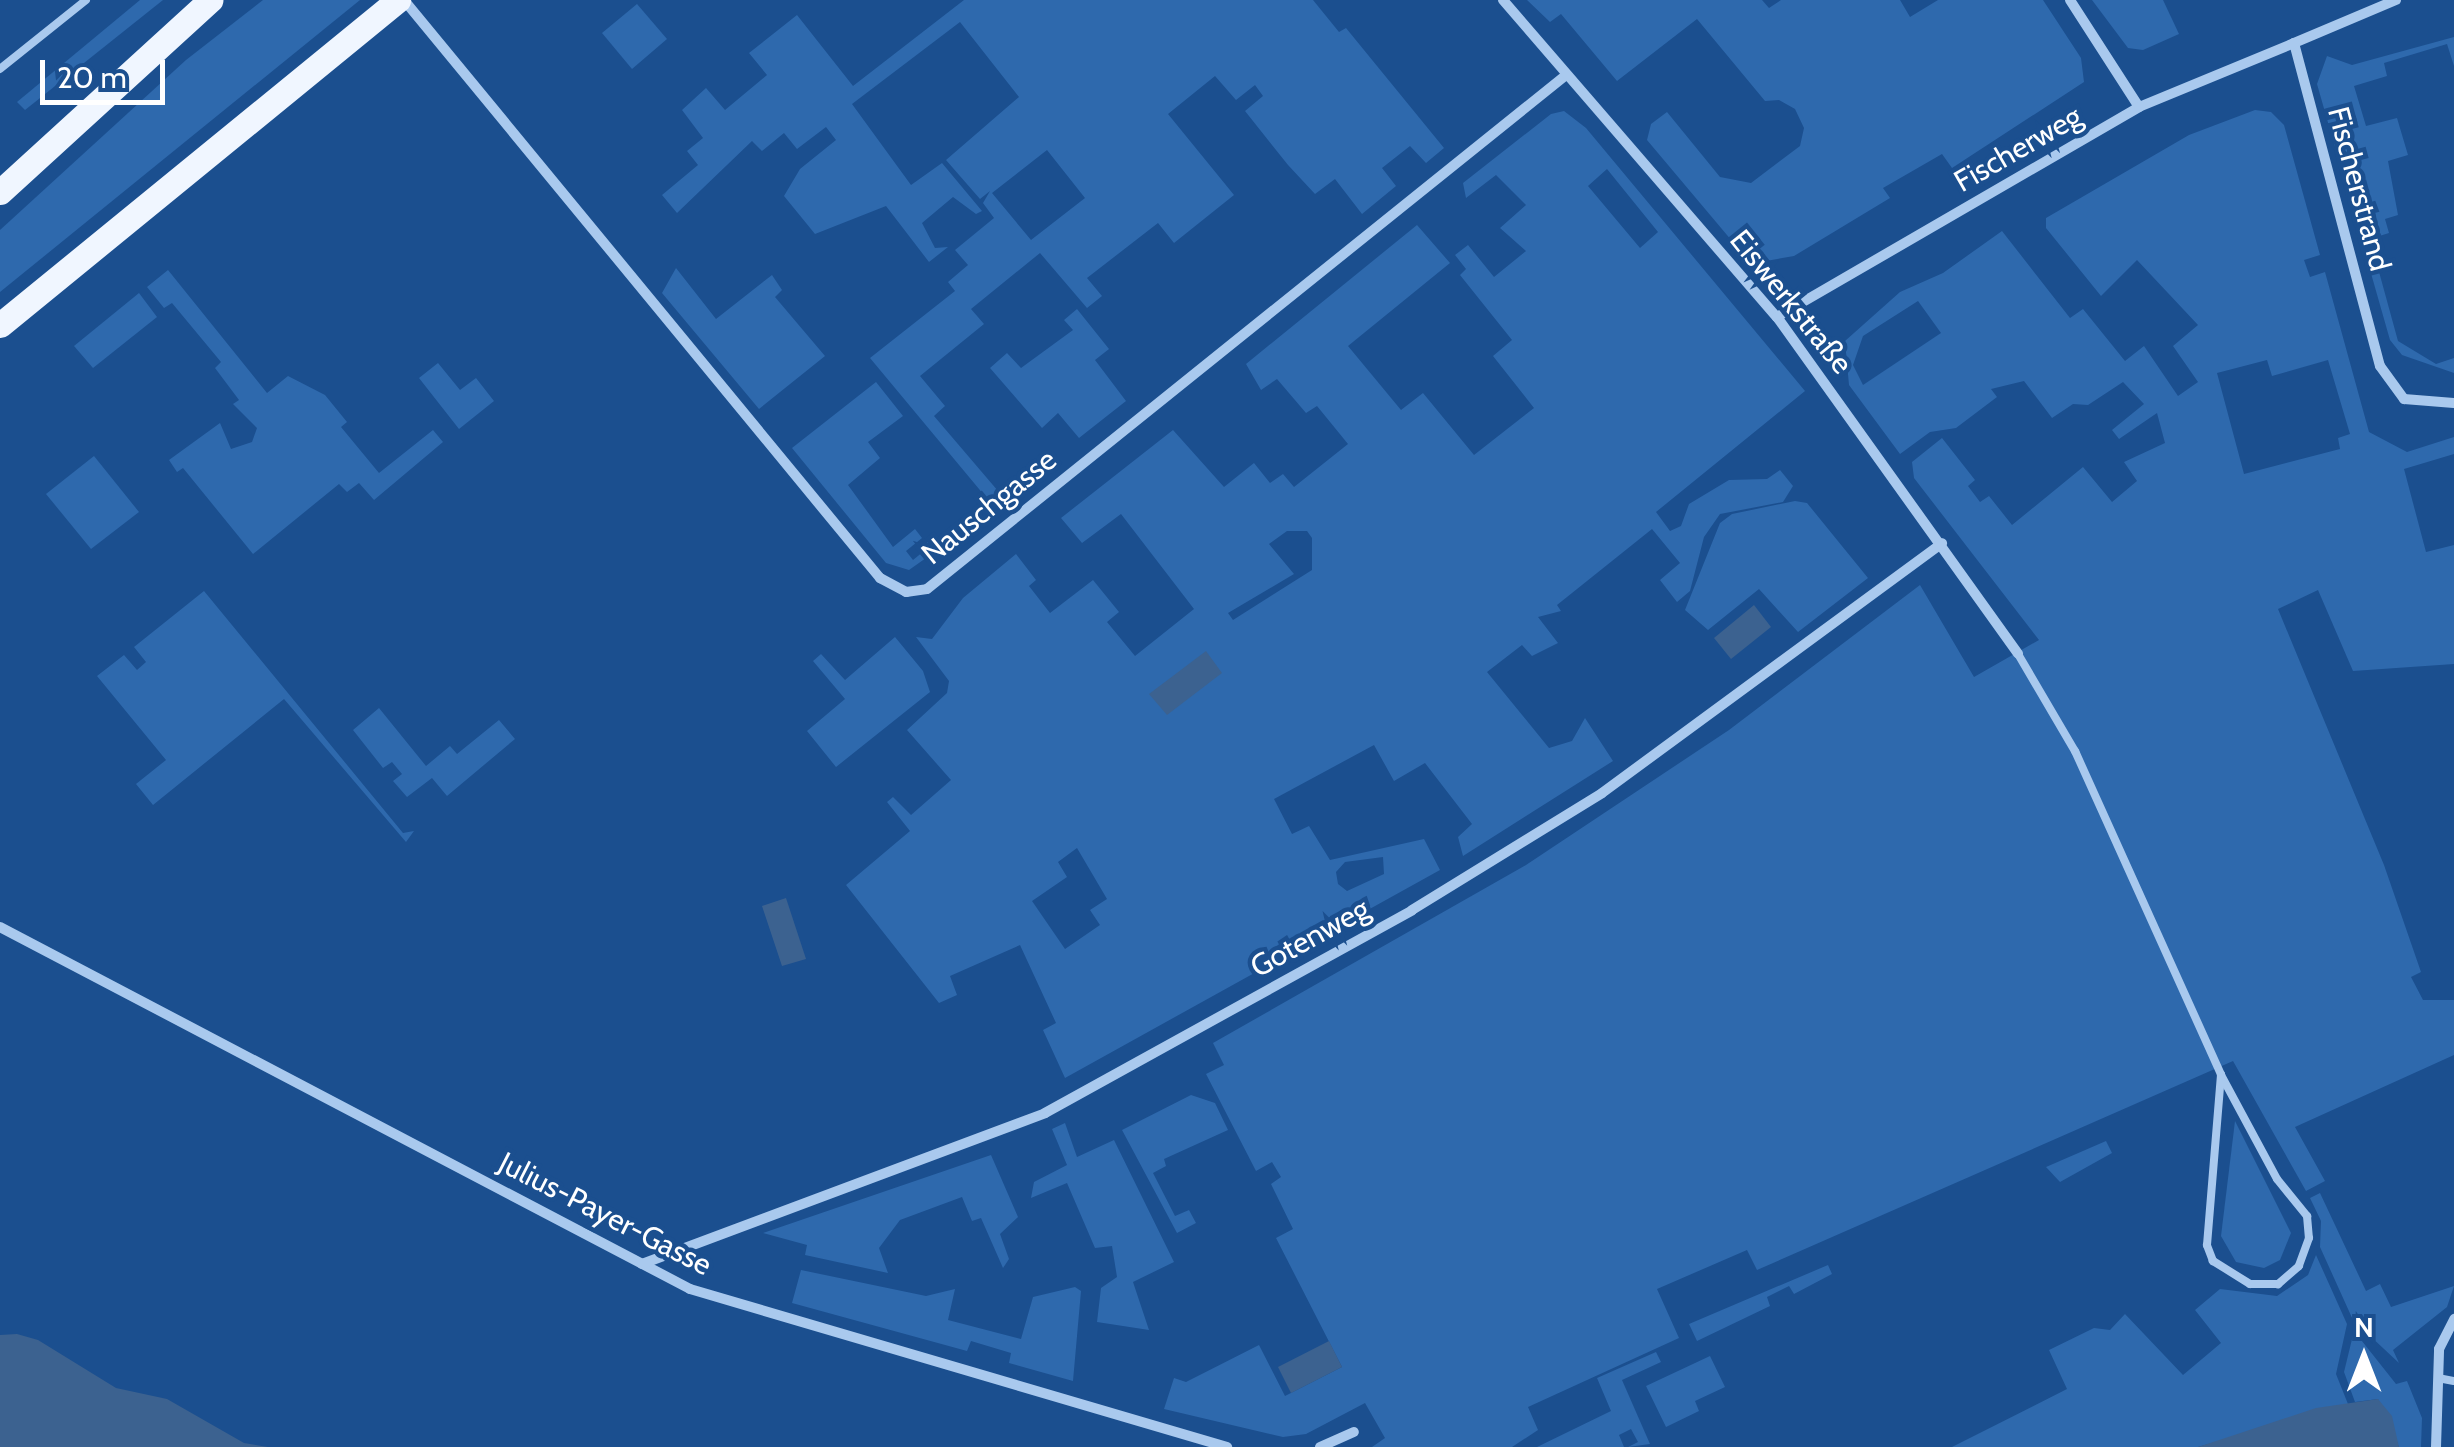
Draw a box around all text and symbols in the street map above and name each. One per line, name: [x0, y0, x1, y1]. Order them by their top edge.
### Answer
scale bar: [45, 40, 170, 102]
text: 20 m: [57, 59, 127, 96]
street label: Fischerweg: [1948, 98, 2088, 200]
street label: Fischerstrand: [2320, 103, 2398, 275]
street label: Eiswerkstraße: [1722, 223, 1860, 381]
street label: Nauschgasse: [914, 442, 1064, 572]
street label: Gotenweg: [1244, 891, 1376, 985]
street label: Julius-Payer-Gasse: [492, 1145, 718, 1283]
north arrow: [2314, 1307, 2414, 1407]
text: N: [2354, 1310, 2374, 1344]

